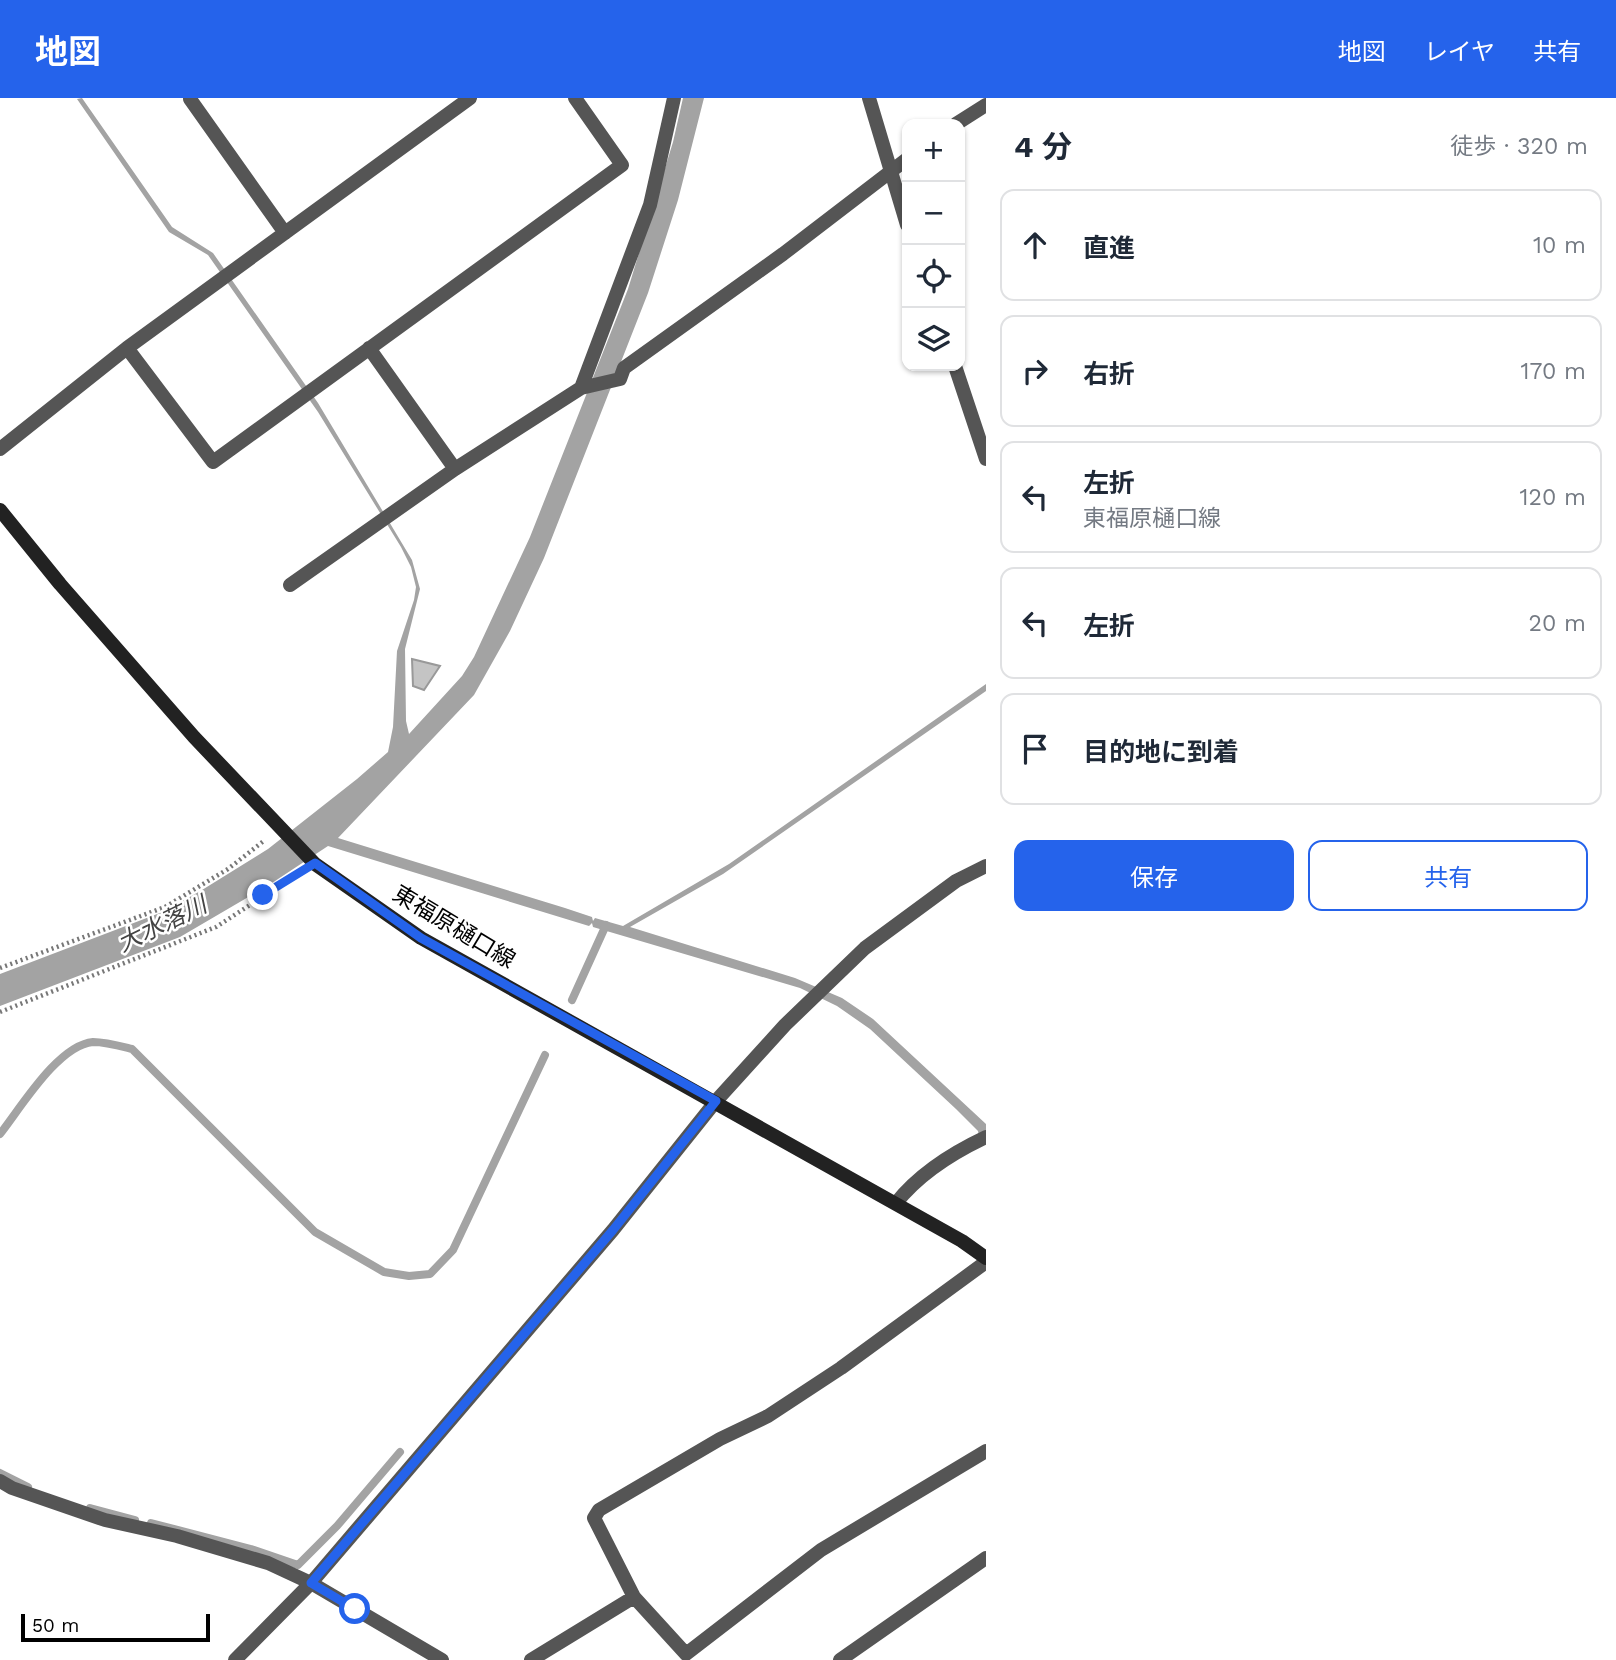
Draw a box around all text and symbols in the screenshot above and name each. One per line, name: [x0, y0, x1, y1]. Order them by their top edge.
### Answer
text: 地図: [35, 32, 101, 71]
text: 地図: [1338, 38, 1386, 66]
text: レイヤ: [1424, 38, 1495, 66]
text: 共有: [1533, 38, 1581, 66]
map controls: [902, 119, 965, 371]
button: +: [902, 119, 965, 182]
text: 4 分: [1014, 129, 1072, 164]
text: 徒歩 · 320 m: [1450, 133, 1588, 160]
button: −: [902, 182, 965, 245]
icon: ahead: [1016, 226, 1054, 264]
text: 10 m: [1533, 232, 1586, 259]
text: 直進: [1083, 233, 1135, 263]
button: locate: [902, 245, 965, 308]
button: layers: [902, 308, 965, 371]
icon: right: [1016, 352, 1054, 390]
text: 170 m: [1521, 358, 1586, 385]
text: 右折: [1083, 359, 1135, 389]
text: 左折: [1083, 468, 1135, 498]
icon: left: [1016, 478, 1054, 516]
text: 120 m: [1520, 484, 1586, 511]
text: 東福原樋口線: [1083, 505, 1221, 532]
icon: left: [1016, 604, 1054, 642]
text: 20 m: [1529, 610, 1586, 637]
text: 左折: [1083, 611, 1135, 641]
icon: arrive: [1016, 730, 1054, 768]
text: 目的地に到着: [1083, 737, 1239, 767]
button: 保存: [1014, 840, 1294, 911]
button: 共有: [1308, 840, 1588, 911]
route end: [247, 879, 278, 910]
street label: 東福原樋口線: [388, 880, 520, 974]
water label: 大水落川: [113, 889, 214, 958]
route start: [339, 1593, 370, 1624]
scale bar: [21, 1611, 210, 1643]
text: 50 m: [32, 1614, 79, 1637]

